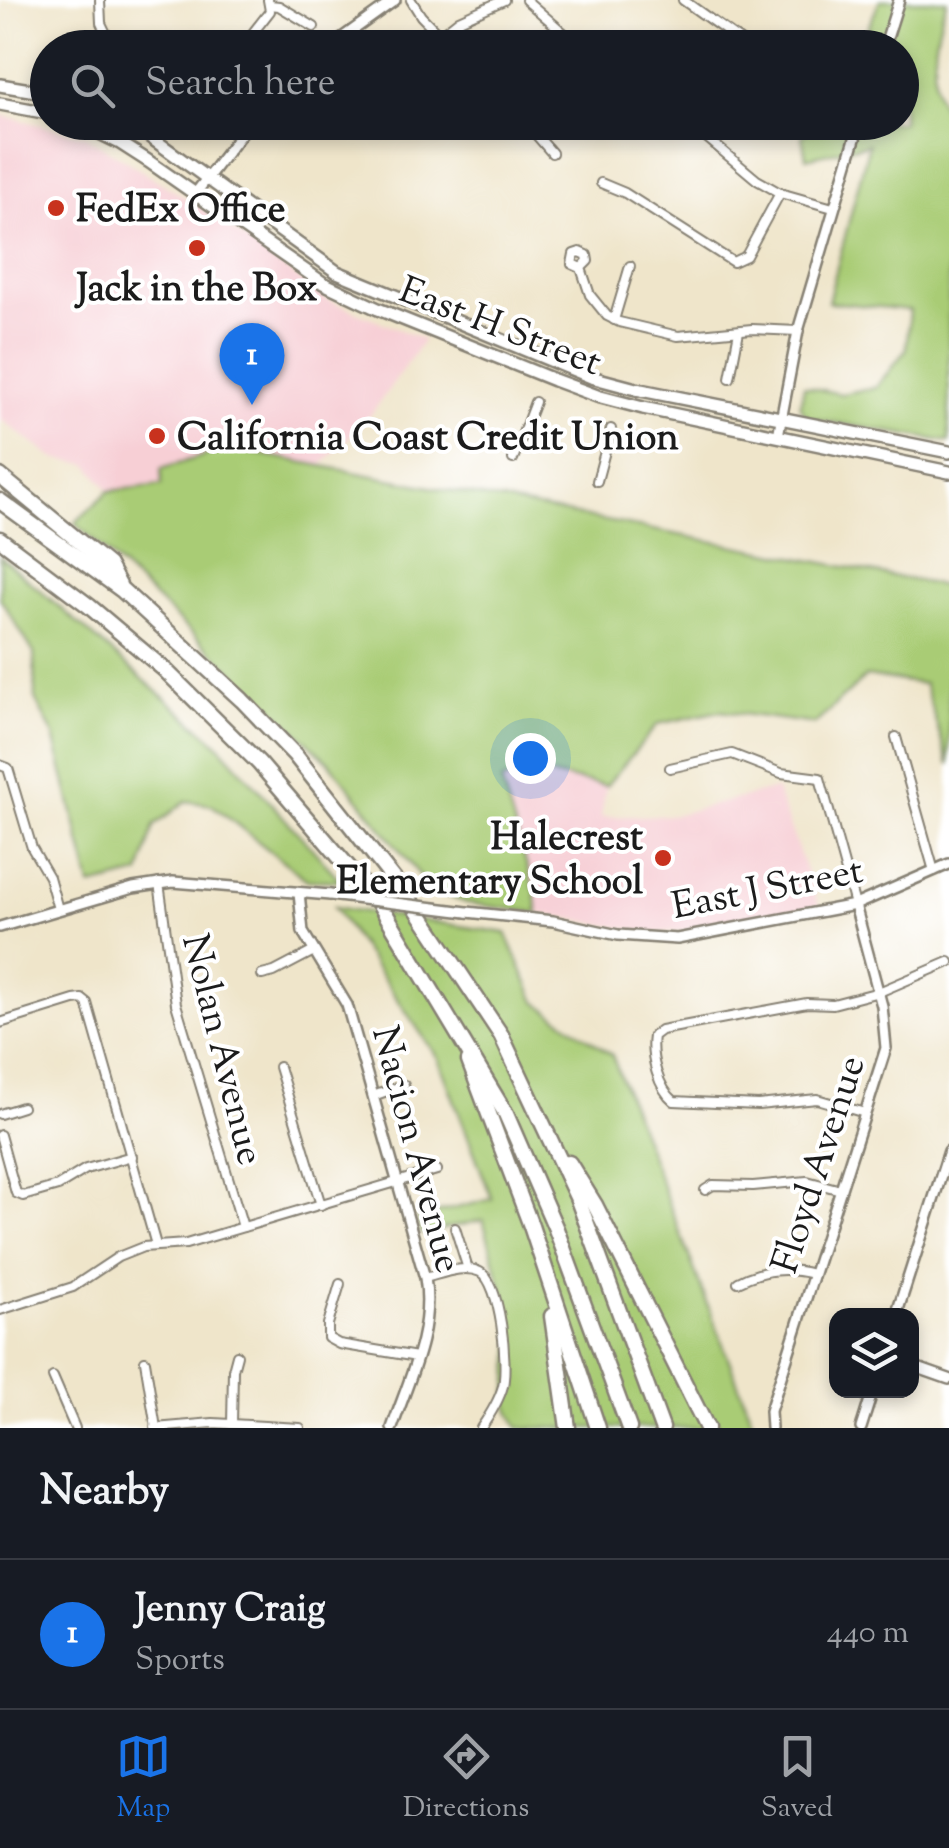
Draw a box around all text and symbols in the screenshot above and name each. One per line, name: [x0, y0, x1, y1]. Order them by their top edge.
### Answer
search box: [30, 30, 919, 140]
icon: search: [65, 58, 120, 113]
text: Search here: [145, 58, 336, 112]
place label: FedEx Office: [76, 185, 285, 239]
marker: FedEx Office: [45, 197, 67, 219]
marker: Jack in the Box: [186, 237, 208, 259]
place label: Jack in the Box: [73, 264, 318, 318]
street label: East H Street: [391, 265, 609, 392]
pin: 1: [220, 322, 284, 405]
place label: California Coast Credit Union: [177, 413, 679, 467]
marker: California Coast Credit Union: [146, 425, 168, 447]
your location: [505, 733, 556, 784]
place label: Halecrest Elementary School: [336, 813, 643, 911]
street label: East J Street: [668, 846, 868, 936]
marker: Halecrest Elementary School: [652, 847, 674, 869]
street label: Nolan Avenue: [165, 929, 275, 1171]
street label: Nacion Avenue: [355, 1021, 473, 1279]
street label: Floyd Avenue: [760, 1050, 881, 1281]
map controls: [829, 1308, 919, 1398]
button: layers: [829, 1308, 919, 1398]
text: Nearby: [40, 1463, 169, 1523]
text: Jenny Craig: [135, 1584, 326, 1638]
text: 1: [67, 1611, 78, 1657]
text: 440 m: [827, 1611, 909, 1657]
text: Sports: [135, 1638, 225, 1684]
tab: Map: [116, 1729, 171, 1829]
tab: Directions: [403, 1729, 529, 1829]
tab: Saved: [761, 1729, 833, 1829]

